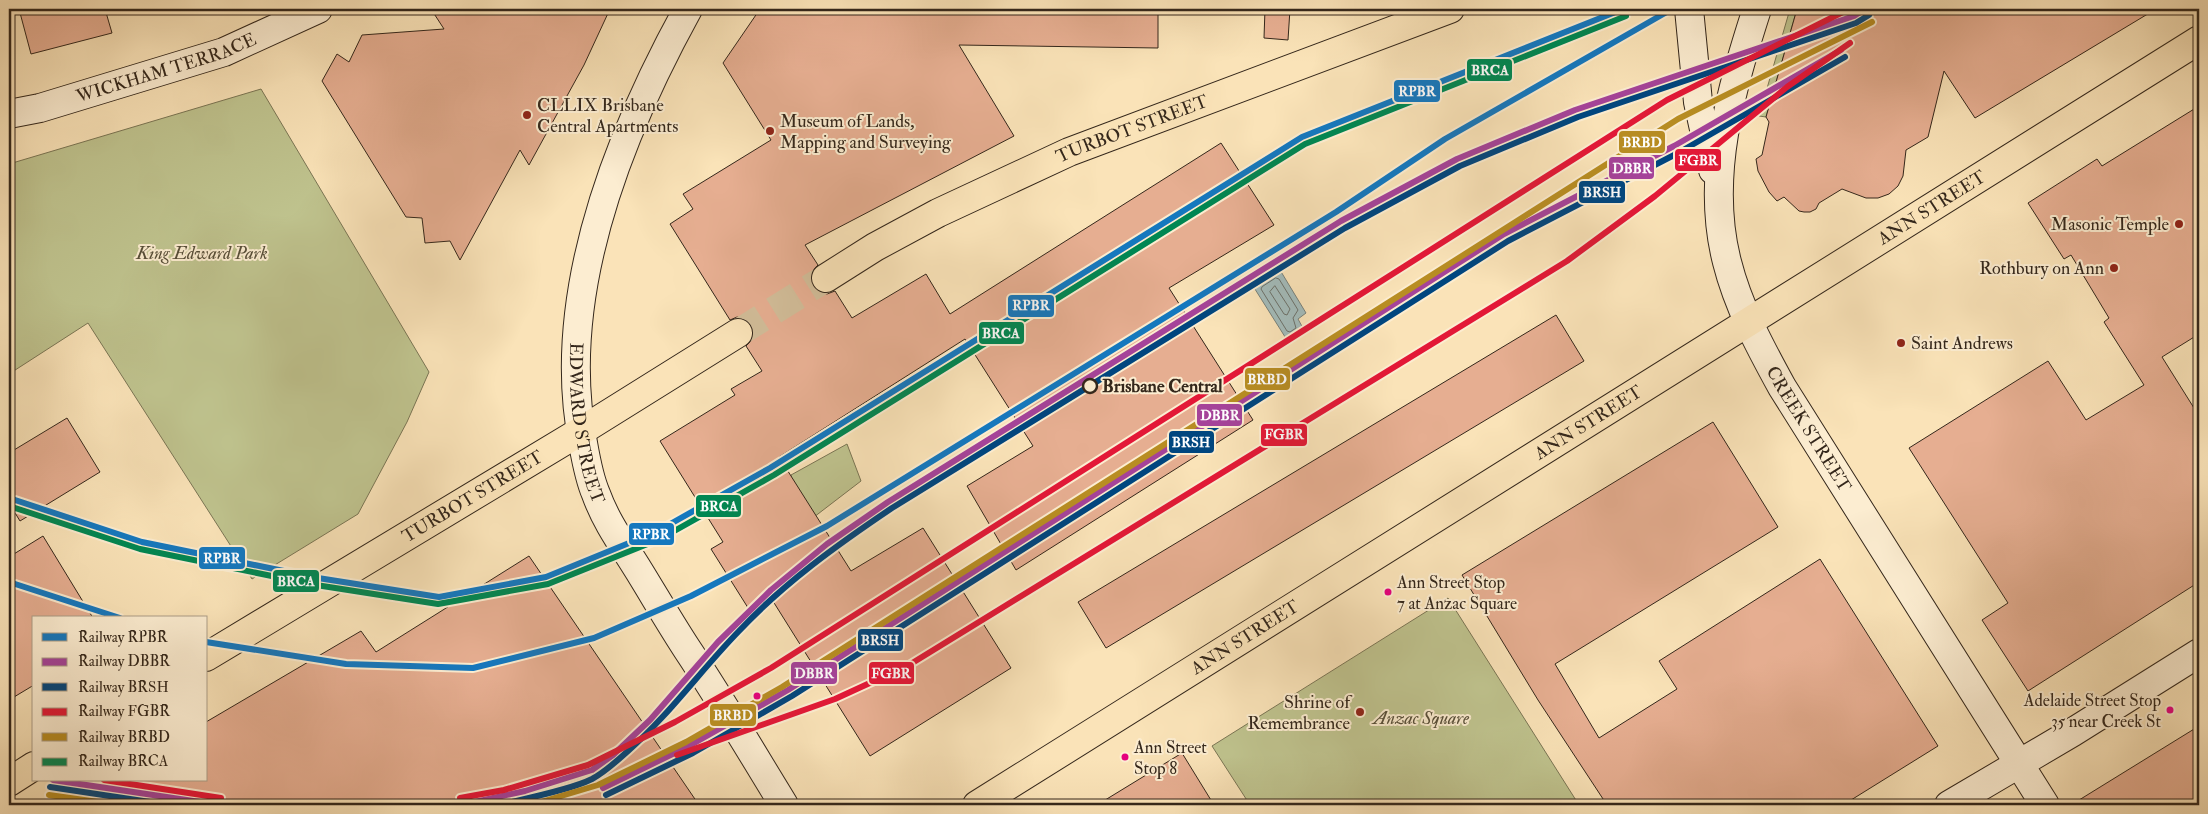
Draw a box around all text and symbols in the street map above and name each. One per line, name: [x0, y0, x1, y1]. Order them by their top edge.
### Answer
street label: WICKHAM TERRACE: [72, 27, 260, 108]
line badge: BRCA: [1466, 58, 1513, 82]
text: BRCA: [1471, 62, 1509, 79]
line badge: RPBR: [1393, 79, 1441, 103]
text: RPBR: [1398, 83, 1437, 100]
street label: TURBOT STREET: [1052, 89, 1211, 168]
place label: CLLIX Brisbane Central Apartments: [537, 94, 678, 138]
marker: CLLIX Brisbane Central Apartments: [521, 109, 533, 121]
place label: Museum of Lands, Mapping and Surveying: [780, 110, 952, 154]
marker: Museum of Lands, Mapping and Surveying: [764, 125, 776, 137]
line badge: BRBD: [1618, 130, 1666, 154]
text: BRBD: [1622, 134, 1662, 151]
line badge: FGBR: [1674, 148, 1722, 172]
text: FGBR: [1678, 152, 1719, 169]
line badge: DBBR: [1608, 156, 1655, 180]
text: DBBR: [1612, 160, 1653, 177]
street label: ANN STREET: [1872, 165, 1990, 250]
line badge: BRSH: [1578, 180, 1626, 204]
text: BRSH: [1583, 184, 1622, 201]
place label: Masonic Temple: [2051, 213, 2169, 236]
marker: Masonic Temple: [2173, 218, 2185, 230]
park label: King Edward Park: [135, 242, 268, 265]
place label: Rothbury on Ann: [1979, 257, 2104, 280]
marker: Rothbury on Ann: [2108, 262, 2120, 274]
line badge: RPBR: [1007, 294, 1055, 318]
text: RPBR: [1012, 297, 1051, 314]
line badge: BRCA: [978, 321, 1025, 345]
text: BRCA: [982, 325, 1020, 342]
place label: Saint Andrews: [1911, 332, 2013, 355]
marker: Saint Andrews: [1895, 337, 1907, 349]
street label: EDWARD STREET: [564, 342, 610, 507]
street label: CREEK STREET: [1761, 362, 1857, 497]
line badge: BRBD: [1244, 367, 1291, 391]
text: BRBD: [1247, 371, 1287, 388]
place label: Brisbane Central: [1102, 375, 1223, 398]
marker: Brisbane Central: [1082, 378, 1098, 394]
street label: ANN STREET: [1529, 380, 1647, 465]
line badge: DBBR: [1196, 403, 1243, 427]
text: DBBR: [1200, 407, 1241, 424]
line badge: FGBR: [1260, 423, 1308, 447]
text: FGBR: [1264, 426, 1305, 443]
line badge: BRSH: [1168, 430, 1215, 454]
text: BRSH: [1172, 434, 1211, 451]
street label: TURBOT STREET: [398, 445, 548, 548]
line badge: BRCA: [695, 494, 742, 518]
text: BRCA: [700, 498, 738, 515]
line badge: RPBR: [628, 522, 675, 546]
text: RPBR: [632, 526, 671, 543]
line badge: RPBR: [198, 546, 246, 570]
text: RPBR: [203, 550, 242, 567]
line badge: BRCA: [272, 569, 320, 593]
place label: Ann Street Stop 7 at Anzac Square: [1396, 572, 1517, 614]
text: BRCA: [277, 573, 315, 590]
marker: Ann Street Stop 7 at Anzac Square: [1383, 587, 1393, 597]
street label: ANN STREET: [1186, 595, 1304, 680]
legend: [32, 616, 208, 782]
text: Railway RPBR: [78, 628, 169, 647]
line badge: BRSH: [857, 628, 904, 652]
text: BRSH: [861, 632, 900, 649]
text: Railway DBBR: [78, 652, 171, 671]
line badge: DBBR: [790, 661, 838, 685]
line badge: FGBR: [868, 661, 915, 685]
text: DBBR: [794, 665, 835, 682]
text: FGBR: [871, 665, 912, 682]
text: Railway BRSH: [78, 678, 169, 697]
place label: Adelaide Street Stop 35 near Creek St: [2023, 690, 2161, 732]
unlabelled marker: [752, 691, 762, 701]
place label: Shrine of Remembrance: [1248, 691, 1353, 735]
text: Railway FGBR: [78, 702, 171, 721]
line badge: BRBD: [709, 703, 757, 727]
marker: Adelaide Street Stop 35 near Creek St: [2165, 705, 2175, 715]
marker: Shrine of Remembrance: [1354, 706, 1366, 718]
text: BRBD: [713, 707, 753, 724]
park label: Anzac Square: [1371, 707, 1470, 730]
text: Railway BRBD: [78, 728, 170, 747]
place label: Ann Street Stop 8: [1133, 737, 1207, 780]
text: Railway BRCA: [78, 752, 169, 771]
marker: Ann Street Stop 8: [1120, 752, 1130, 762]

